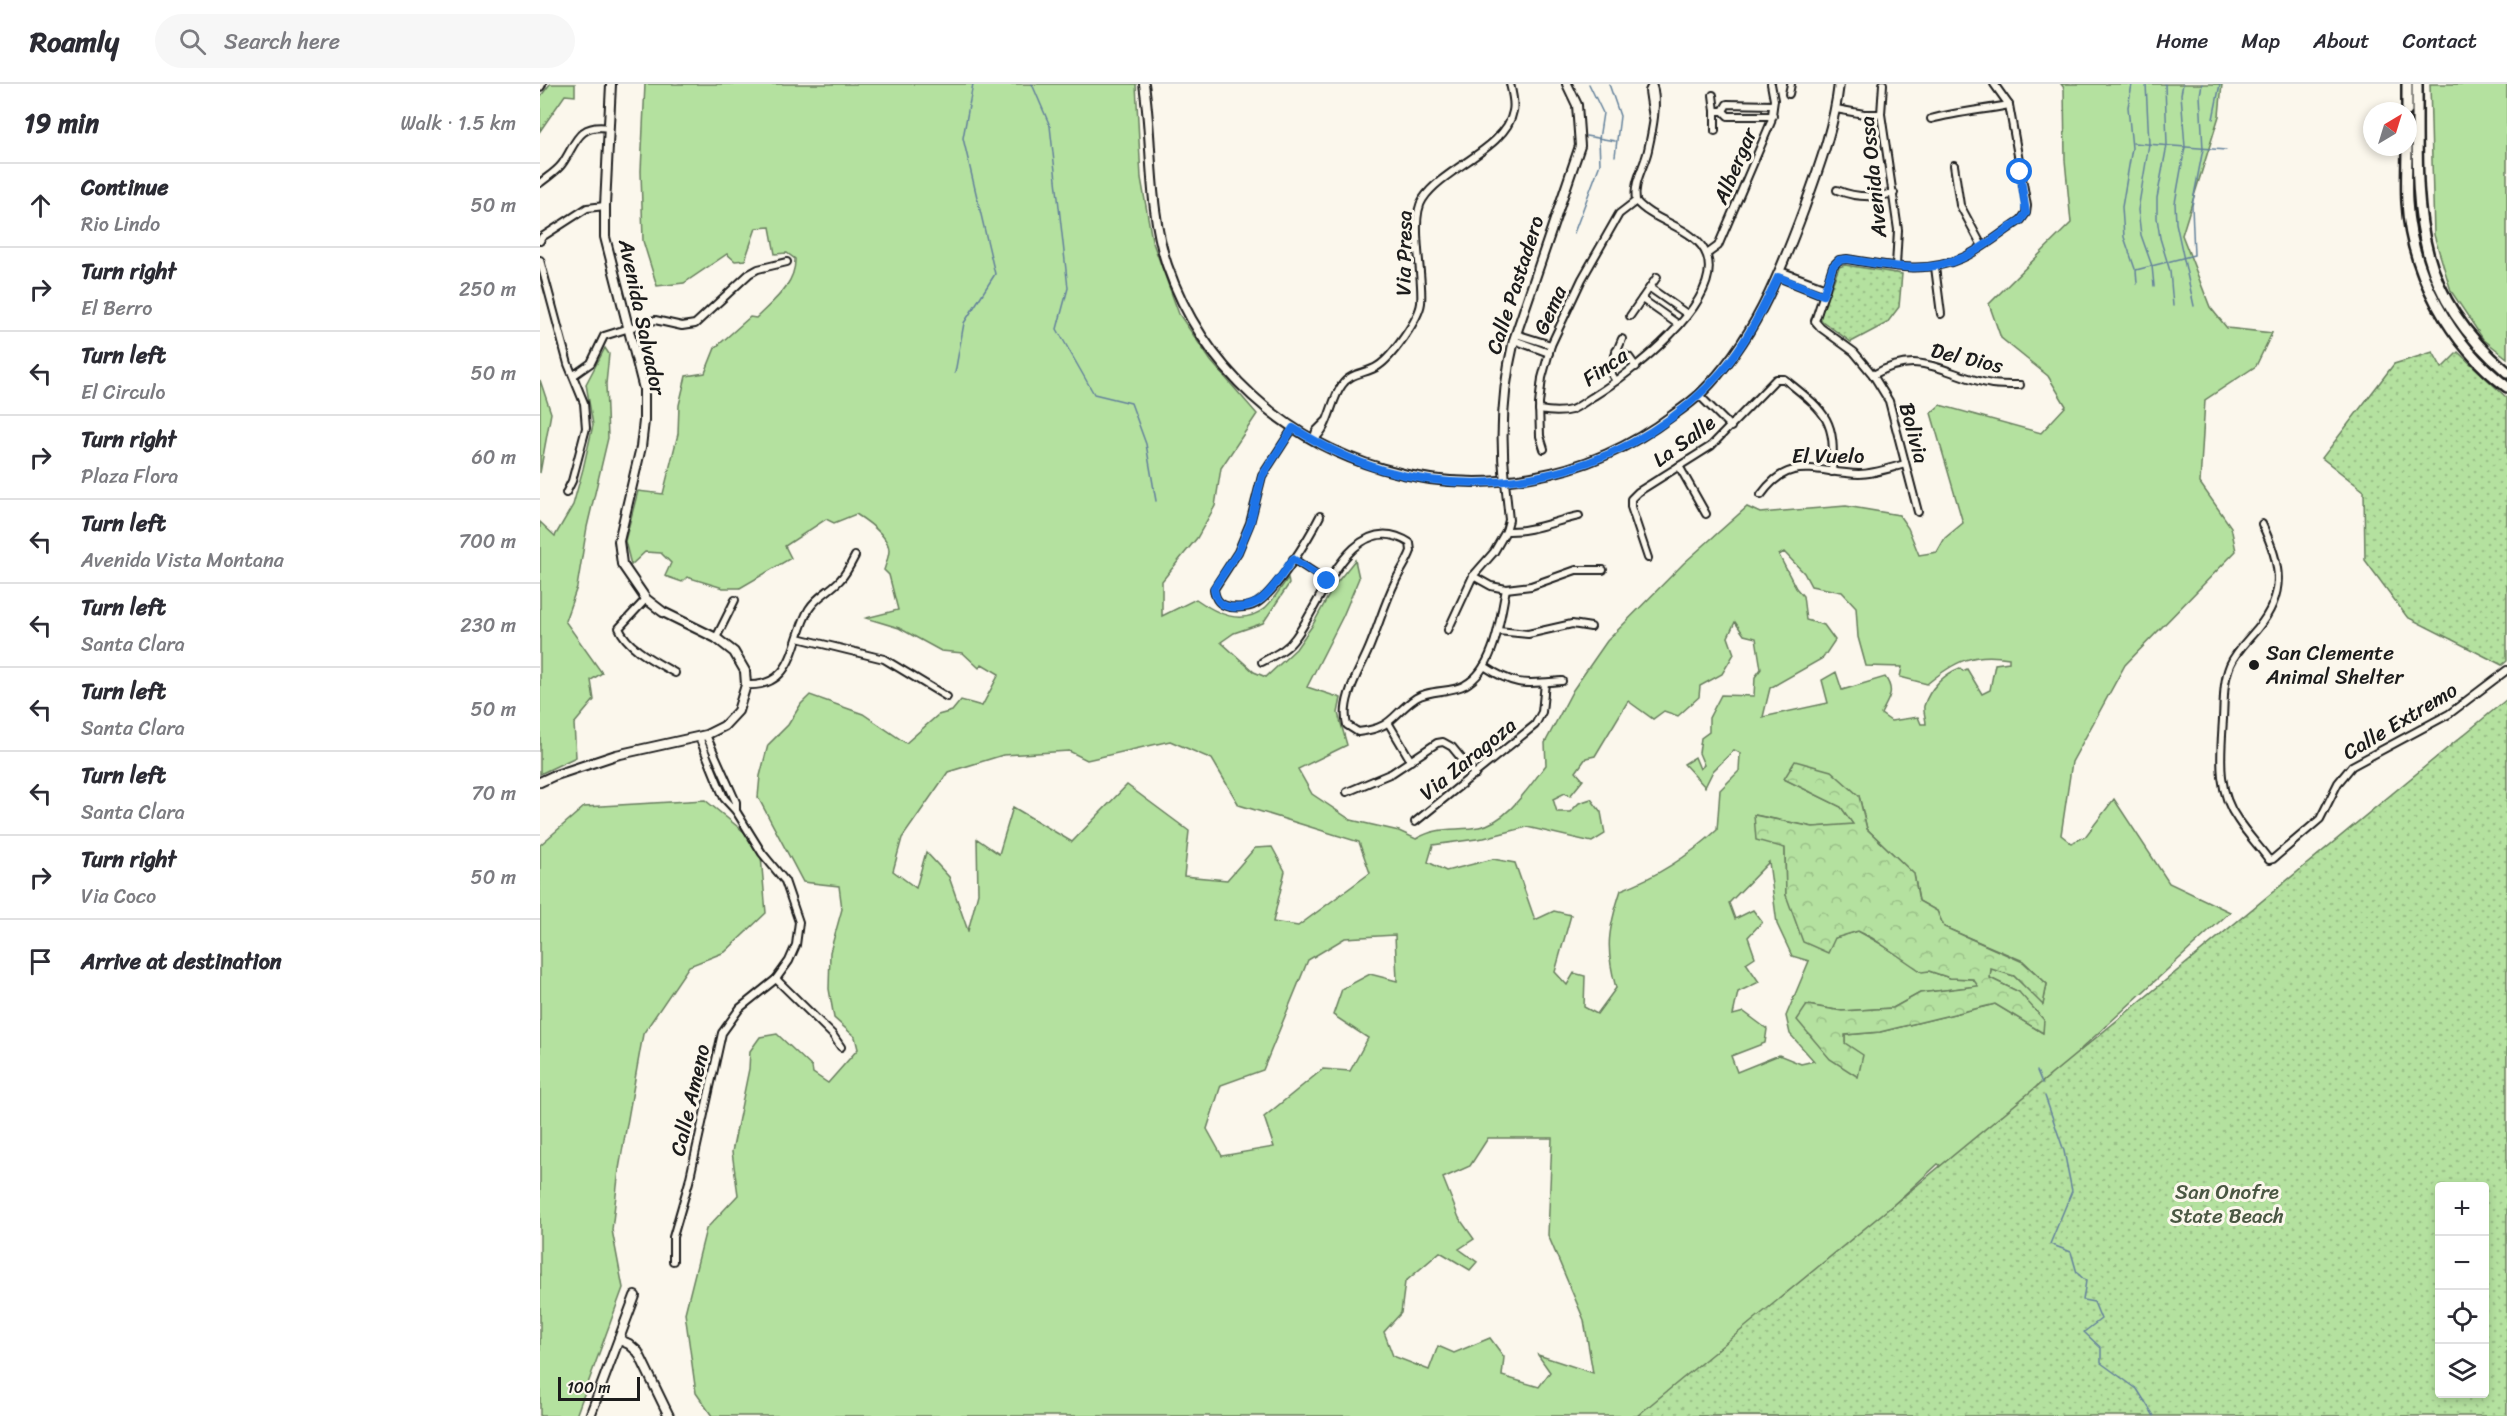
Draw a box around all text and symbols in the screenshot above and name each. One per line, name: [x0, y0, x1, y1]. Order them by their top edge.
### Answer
search box: [155, 14, 575, 68]
text: Roamly: [30, 17, 119, 66]
text: Search here: [224, 22, 340, 61]
text: Home: [2156, 22, 2208, 60]
text: Map: [2241, 22, 2280, 60]
text: About: [2313, 22, 2370, 60]
text: Contact: [2403, 22, 2477, 60]
icon: search: [176, 25, 209, 58]
text: 19 min: [24, 100, 99, 146]
north arrow: [2363, 102, 2417, 156]
text: Walk · 1.5 km: [400, 106, 516, 141]
street label: Avenida Ossa: [1848, 114, 1898, 241]
street label: Albergar: [1701, 120, 1769, 211]
route start: [2006, 158, 2032, 184]
text: Continue: [81, 168, 169, 207]
text: 50 m: [471, 188, 516, 223]
icon: ahead: [24, 189, 57, 222]
text: Rio Lindo: [81, 207, 160, 242]
street label: Via Presa: [1384, 209, 1424, 296]
street label: Calle Pastadero: [1475, 211, 1555, 359]
street label: Avenida Salvador: [607, 234, 677, 400]
text: Turn right: [81, 252, 176, 291]
text: 250 m: [459, 272, 516, 307]
icon: right: [24, 273, 57, 306]
street label: Gema: [1522, 279, 1578, 341]
text: El Berro: [81, 291, 152, 326]
street label: Del Dios: [1927, 331, 2007, 385]
text: Turn left: [81, 336, 166, 375]
street label: Finca: [1574, 337, 1637, 397]
text: 50 m: [471, 356, 516, 391]
icon: left: [24, 357, 57, 390]
text: El Circulo: [81, 375, 166, 410]
street label: Bolivia: [1888, 398, 1940, 468]
street label: La Salle: [1644, 405, 1724, 477]
text: Turn right: [81, 420, 176, 459]
street label: El Vuelo: [1792, 437, 1864, 475]
text: 60 m: [471, 440, 516, 475]
icon: right: [24, 441, 57, 474]
text: Plaza Flora: [81, 459, 178, 494]
text: Turn left: [81, 504, 166, 543]
text: 700 m: [459, 524, 516, 559]
icon: left: [24, 525, 57, 558]
text: Avenida Vista Montana: [81, 543, 284, 578]
route end: [1313, 567, 1339, 593]
text: Turn left: [81, 588, 166, 627]
text: 230 m: [460, 608, 516, 643]
icon: left: [24, 609, 57, 642]
text: Santa Clara: [81, 627, 185, 662]
place label: San Clemente Animal Shelter: [2265, 634, 2405, 696]
marker: San Clemente Animal Shelter: [2247, 658, 2261, 672]
street label: Calle Extremo: [2335, 671, 2465, 770]
text: Turn left: [81, 672, 166, 711]
text: 50 m: [471, 692, 516, 727]
icon: left: [24, 693, 57, 726]
street label: Via Zaragoza: [1411, 707, 1526, 811]
text: Santa Clara: [81, 711, 185, 746]
text: Turn left: [81, 756, 166, 795]
text: 70 m: [471, 776, 516, 811]
icon: left: [24, 777, 57, 810]
text: Santa Clara: [81, 795, 185, 830]
text: Turn right: [81, 840, 176, 879]
text: 50 m: [471, 860, 516, 895]
icon: right: [24, 861, 57, 894]
text: Via Coco: [81, 879, 156, 914]
text: Arrive at destination: [81, 942, 282, 981]
icon: arrive: [24, 945, 57, 978]
street label: Calle Ameno: [659, 1040, 721, 1160]
park label: San Onofre State Beach: [2170, 1173, 2284, 1235]
map controls: [2435, 1182, 2489, 1398]
button: +: [2435, 1182, 2489, 1236]
button: −: [2435, 1236, 2489, 1290]
button: locate: [2435, 1290, 2489, 1344]
button: layers: [2435, 1344, 2489, 1398]
text: 100 m: [567, 1373, 611, 1402]
scale bar: [558, 1374, 640, 1402]

